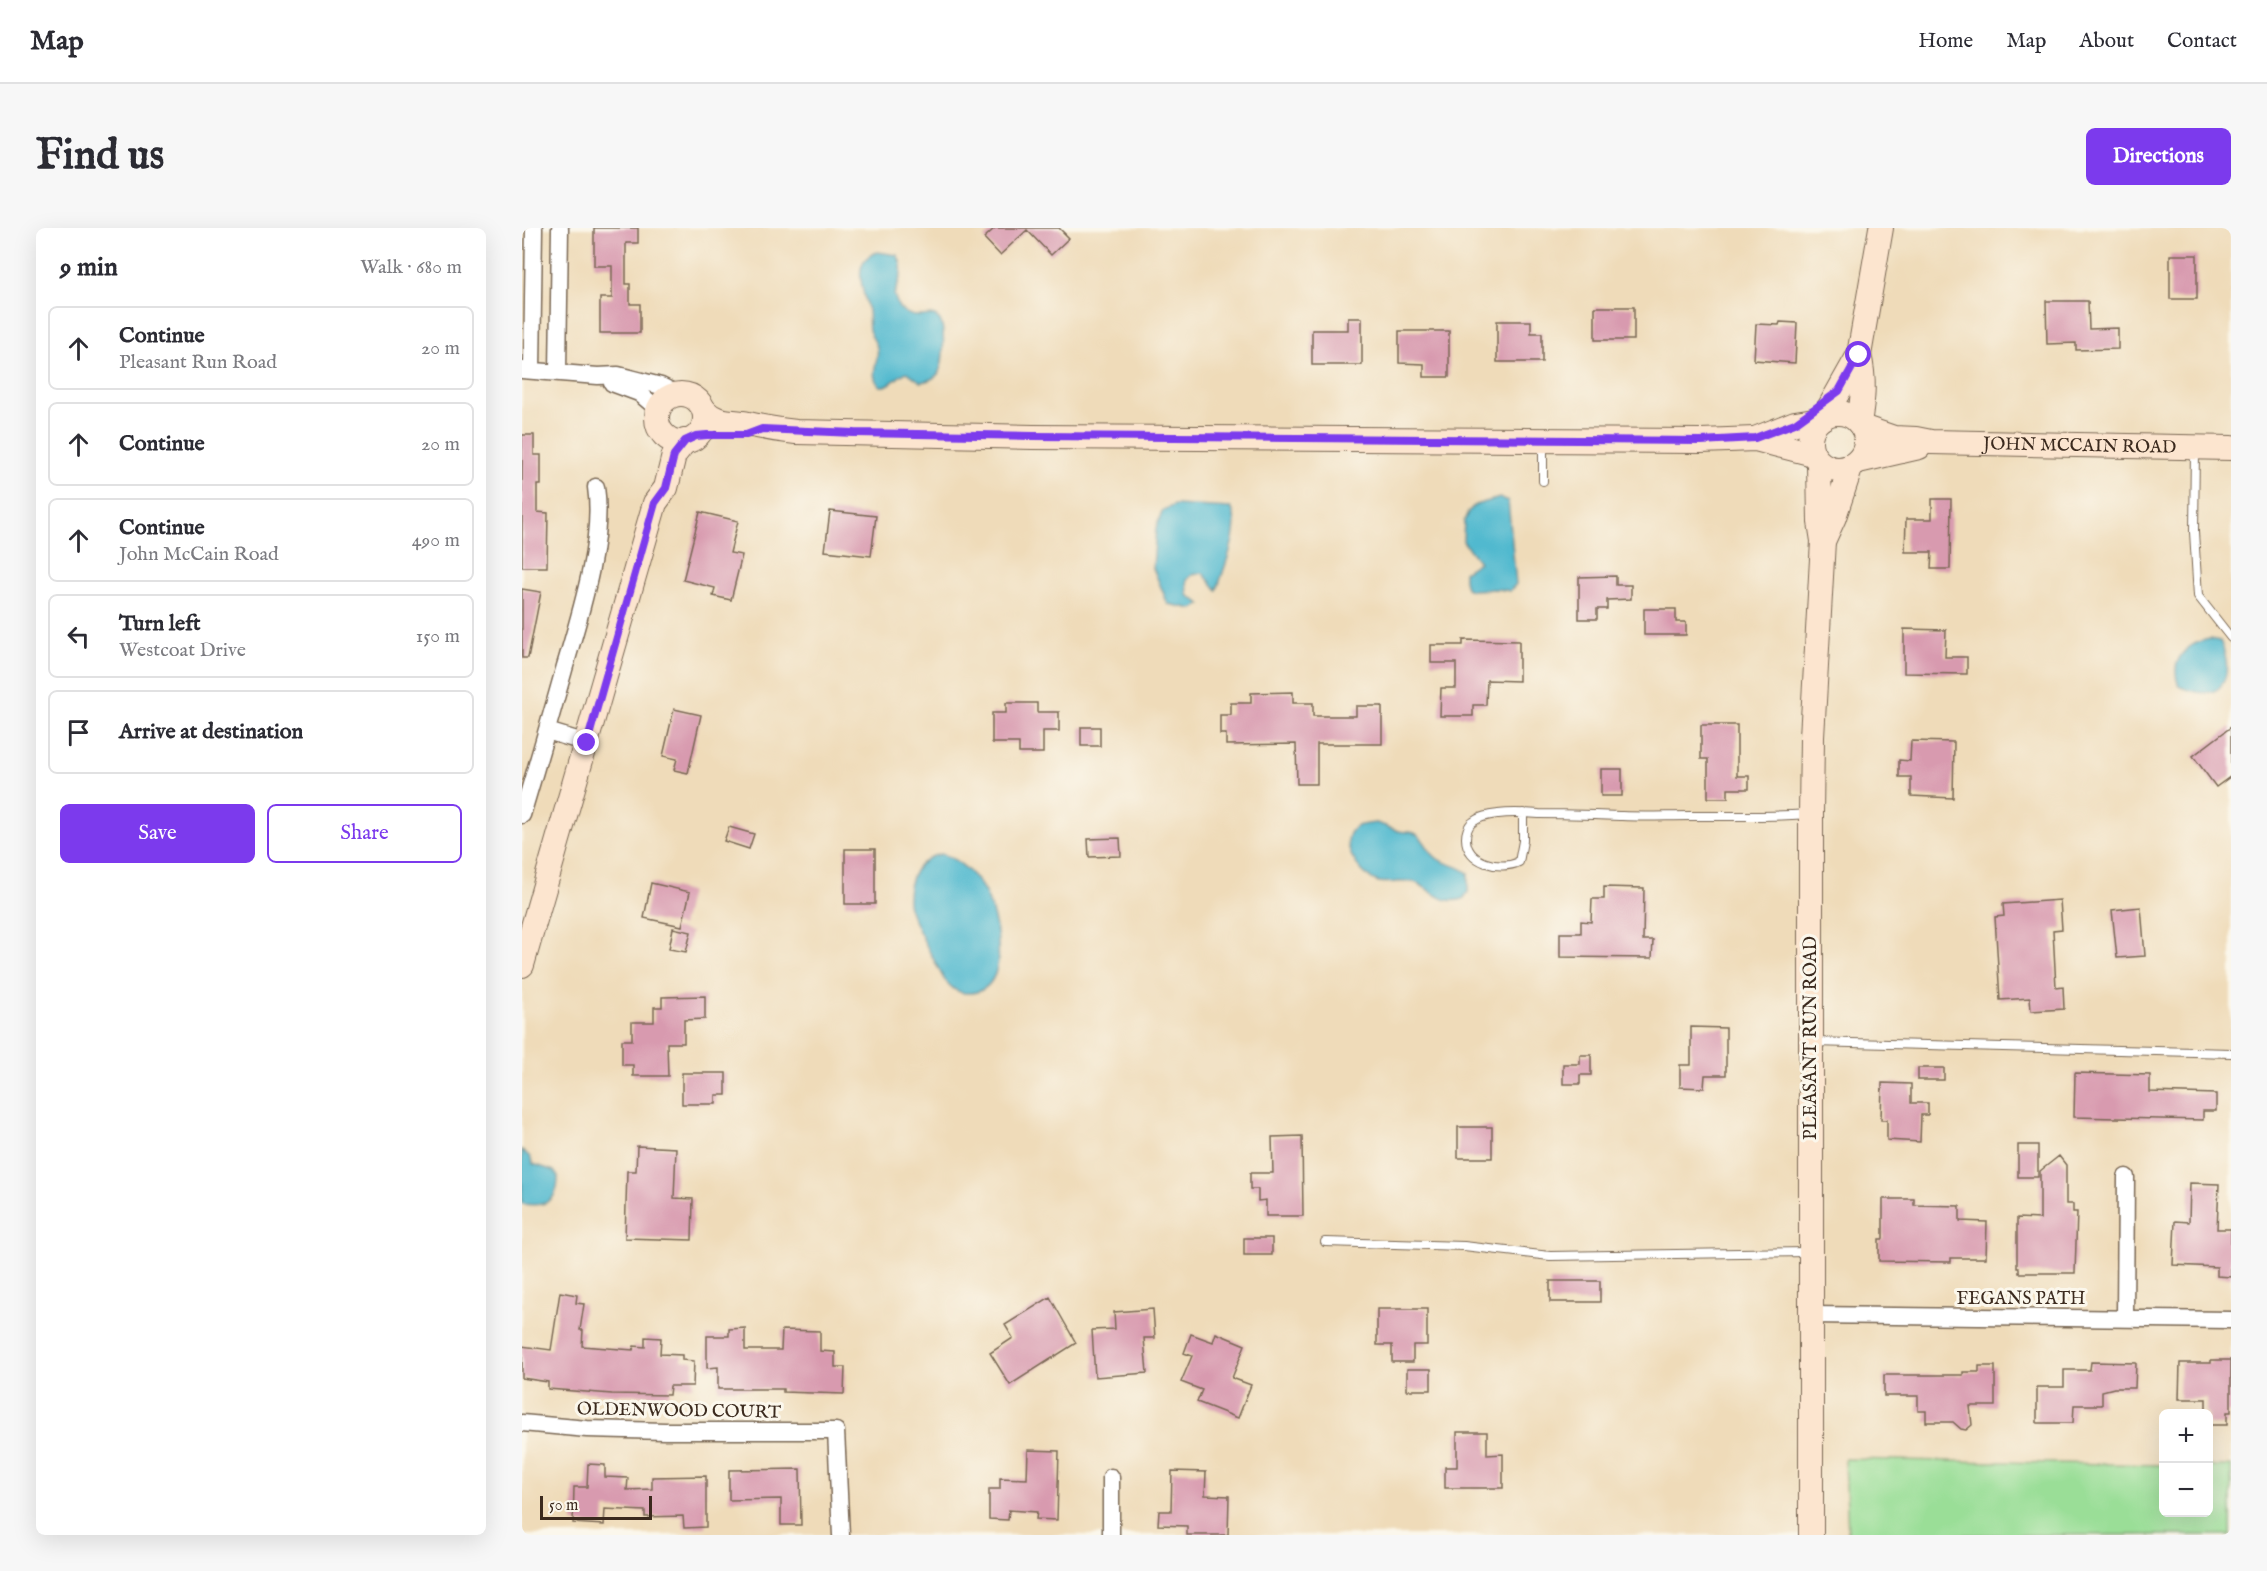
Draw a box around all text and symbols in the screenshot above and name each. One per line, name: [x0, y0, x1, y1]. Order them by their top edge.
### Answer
text: Map: [30, 24, 84, 59]
text: Home: [1918, 28, 1973, 55]
text: Map: [2006, 28, 2046, 55]
text: About: [2079, 28, 2134, 55]
text: Contact: [2167, 28, 2237, 55]
button: Directions: [2086, 128, 2231, 185]
text: Find us: [36, 130, 164, 183]
text: 9 min: [60, 251, 118, 284]
text: Walk · 680 m: [360, 255, 462, 280]
text: Continue: [119, 322, 205, 350]
icon: ahead: [62, 332, 95, 365]
text: 20 m: [421, 336, 460, 361]
route start: [1845, 341, 1871, 367]
text: Pleasant Run Road: [119, 350, 277, 375]
icon: ahead: [62, 428, 95, 461]
text: Continue: [119, 430, 205, 458]
text: 20 m: [421, 432, 460, 457]
street label: JOHN MCCAIN ROAD: [1981, 433, 2177, 460]
text: Continue: [119, 514, 205, 542]
icon: ahead: [62, 524, 95, 557]
text: 490 m: [412, 528, 460, 553]
text: John McCain Road: [119, 542, 279, 567]
text: Turn left: [119, 610, 201, 638]
icon: left: [62, 620, 95, 653]
text: 150 m: [416, 624, 460, 649]
text: Westcoat Drive: [119, 638, 246, 663]
icon: arrive: [62, 716, 95, 749]
text: Arrive at destination: [119, 718, 303, 746]
route end: [573, 729, 599, 755]
button: Save: [60, 804, 255, 863]
button: Share: [267, 804, 462, 863]
street label: PLEASANT RUN ROAD: [1800, 936, 1823, 1140]
street label: FEGANS PATH: [1956, 1288, 2086, 1311]
street label: OLDENWOOD COURT: [577, 1398, 781, 1425]
map controls: [2159, 1409, 2213, 1517]
button: +: [2159, 1409, 2213, 1463]
button: −: [2159, 1463, 2213, 1517]
scale bar: [540, 1493, 652, 1520]
text: 50 m: [549, 1496, 578, 1516]

